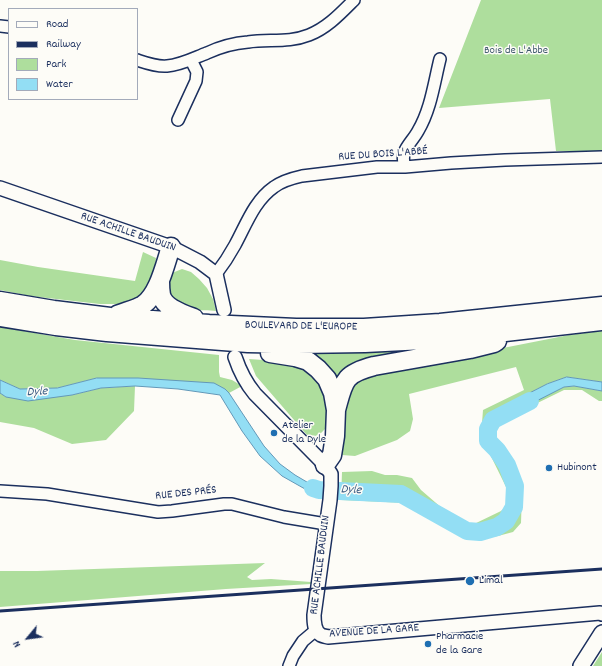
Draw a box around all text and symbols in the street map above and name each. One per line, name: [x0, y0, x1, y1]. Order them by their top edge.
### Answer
legend: [8, 8, 138, 100]
text: Road: [46, 16, 68, 33]
text: Railway: [46, 36, 81, 53]
park label: Bois de L'Abbe: [484, 44, 548, 58]
text: Park: [46, 56, 66, 73]
text: Water: [46, 76, 73, 93]
street label: RUE DU BOIS L'ABBÉ: [338, 145, 428, 165]
street label: RUE ACHILLE BAUDUIN: [78, 210, 178, 256]
street label: BOULEVARD DE L'EUROPE: [245, 319, 357, 335]
water label: Dyle: [26, 385, 48, 401]
place label: Atelier de la Dyle: [282, 419, 326, 447]
marker: Atelier de la Dyle: [269, 428, 279, 438]
place label: Hubinont: [557, 461, 597, 475]
marker: Hubinont: [544, 463, 554, 473]
water label: Dyle: [340, 483, 362, 499]
street label: RUE DES PRÉS: [155, 484, 217, 504]
street label: RUE ACHILLE BAUDUIN: [308, 515, 334, 615]
place label: Limal: [479, 574, 503, 588]
marker: Limal: [464, 575, 476, 587]
north arrow: [8, 618, 48, 658]
street label: AVENUE DE LA GARE: [329, 622, 419, 642]
place label: Pharmacie de la Gare: [436, 630, 483, 658]
text: N: [9, 638, 26, 650]
marker: Pharmacie de la Gare: [423, 639, 433, 649]

